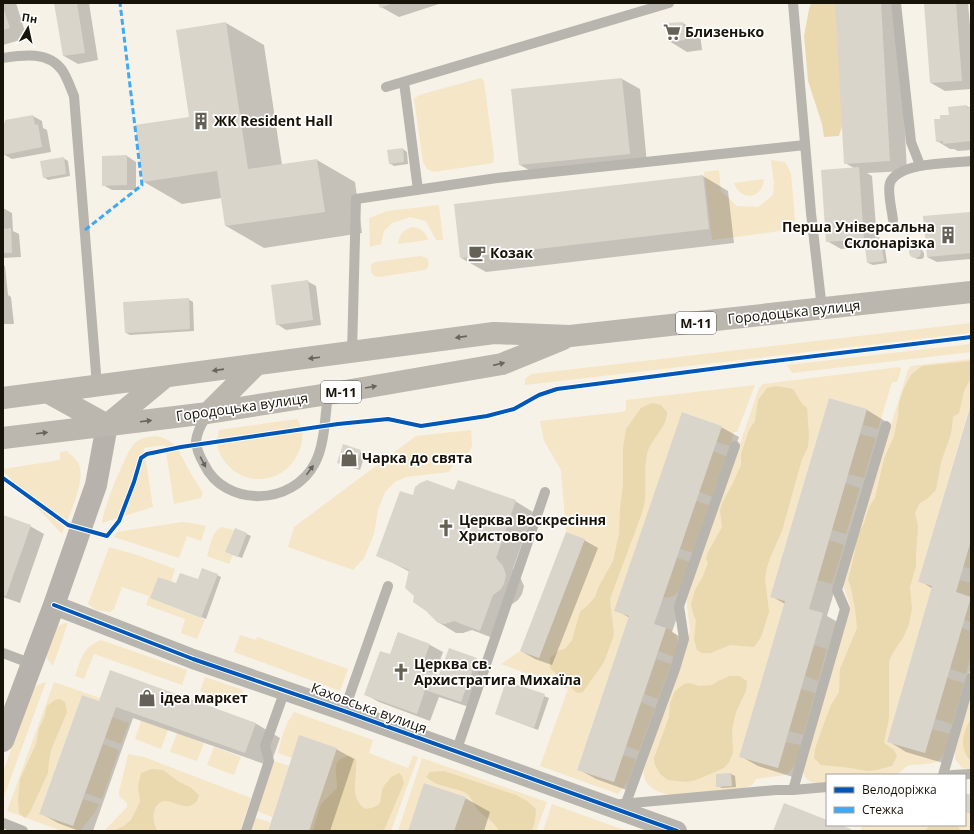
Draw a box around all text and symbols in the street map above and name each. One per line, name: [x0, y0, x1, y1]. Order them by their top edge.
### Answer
north arrow: [8, 8, 48, 48]
text: Пн: [21, 9, 38, 26]
supermarket icon: Близенько: [662, 22, 682, 42]
place label: Близенько: [685, 22, 765, 41]
building icon: ЖК Resident Hall: [191, 111, 211, 131]
place label: ЖК Resident Hall: [214, 111, 333, 130]
place label: Перша Універсальна Склонарізка: [782, 217, 935, 252]
building icon: Перша Універсальна Склонарізка: [938, 225, 958, 245]
cafe icon: Козак: [467, 243, 487, 263]
place label: Козак: [490, 243, 533, 262]
street label: Городоцька вулиця: [727, 295, 861, 328]
road number: М-11: [676, 312, 716, 334]
one-way arrow: [455, 334, 467, 340]
one-way arrow: [307, 355, 320, 361]
one-way arrow: [493, 360, 505, 366]
one-way arrow: [212, 367, 224, 373]
road number: М-11: [321, 381, 361, 403]
one-way arrow: [365, 384, 377, 390]
street label: Городоцька вулиця: [175, 388, 309, 425]
one-way arrow: [140, 418, 152, 424]
one-way arrow: [36, 430, 48, 436]
shop icon: Чарка до свята: [339, 448, 359, 468]
place label: Чарка до свята: [362, 448, 472, 467]
one-way arrow: [200, 456, 206, 468]
one-way arrow: [306, 465, 314, 475]
place label: Церква Воскресіння Христового: [459, 510, 606, 545]
church icon: Церква Воскресіння Христового: [436, 518, 456, 538]
place label: Церква св. Архистратига Михаїла: [414, 654, 581, 689]
church icon: Церква св. Архистратига Михаїла: [391, 662, 411, 682]
street label: Каховська вулиця: [309, 678, 430, 737]
shop icon: ідеа маркет: [137, 688, 157, 708]
place label: ідеа маркет: [160, 688, 248, 707]
legend: [826, 774, 966, 826]
text: Велодоріжка: [862, 781, 937, 798]
text: Стежка: [862, 801, 904, 818]

